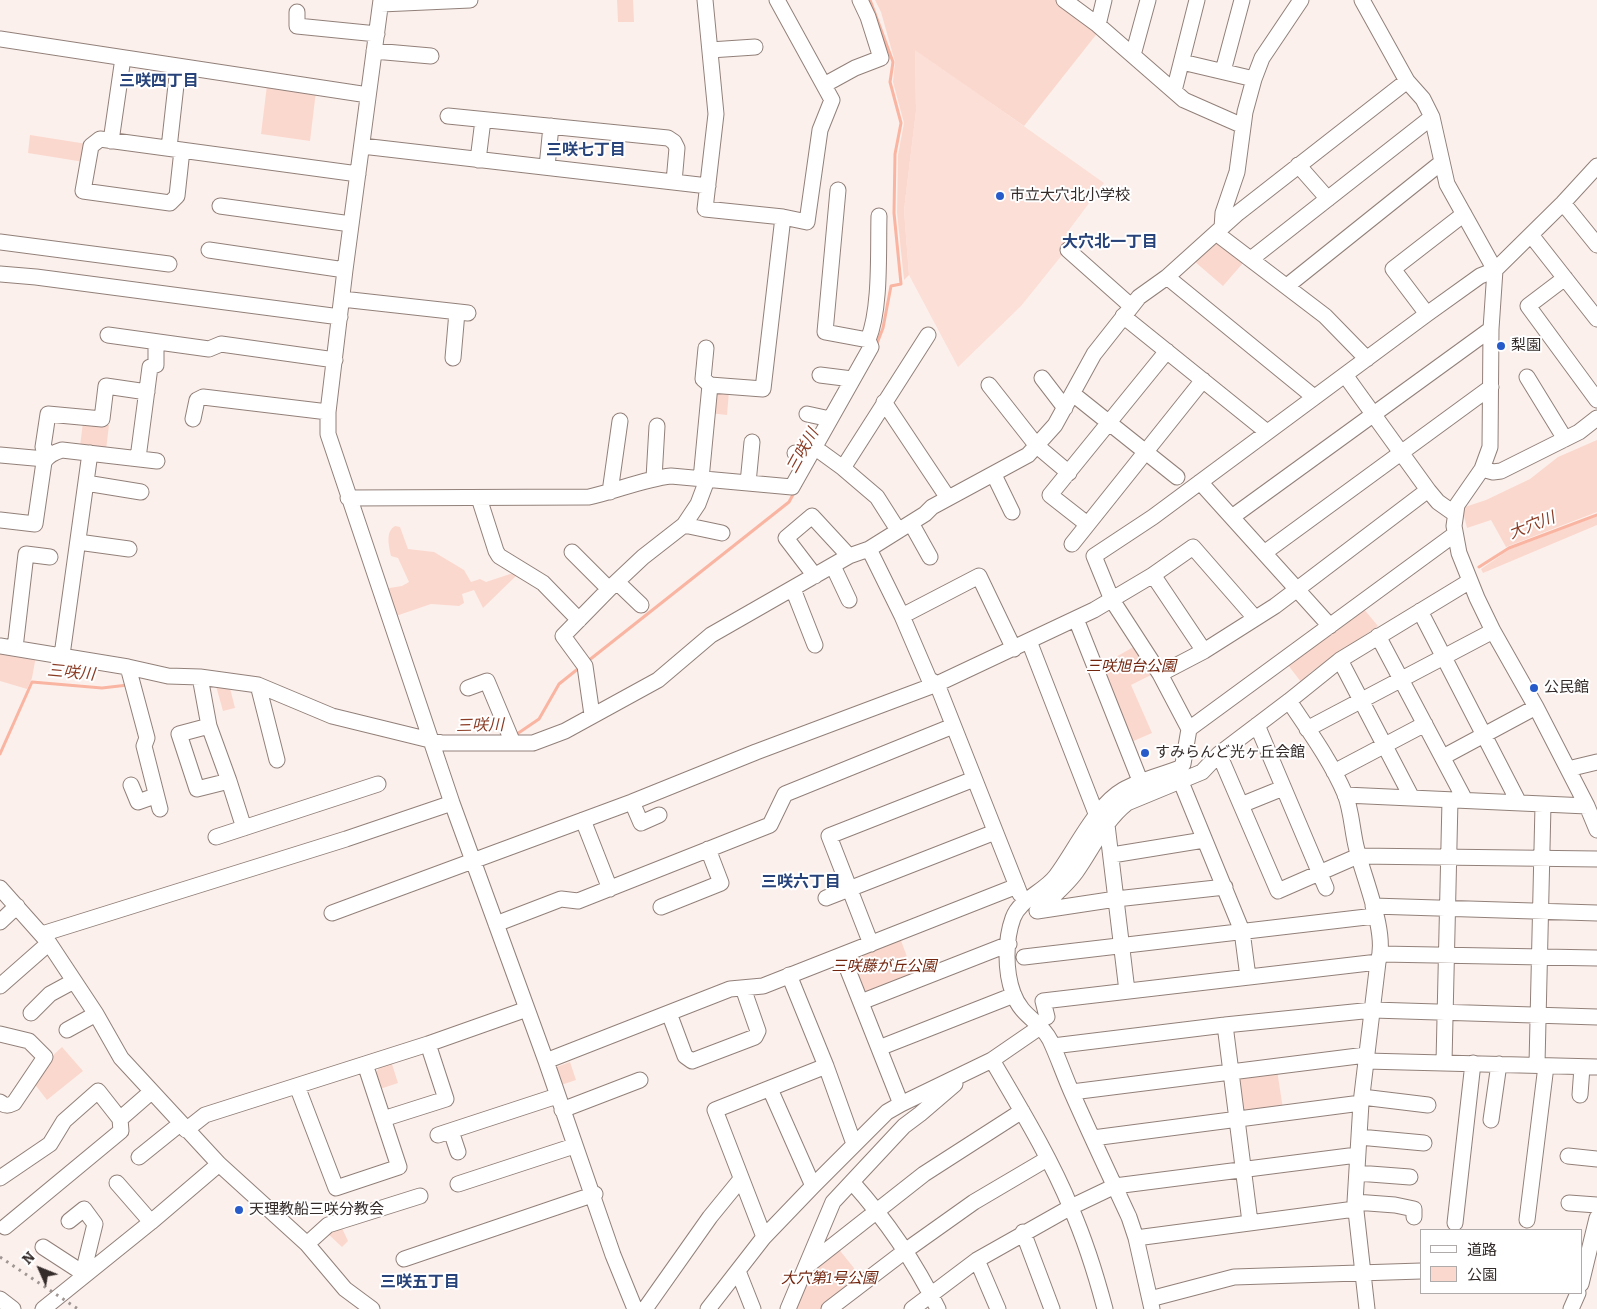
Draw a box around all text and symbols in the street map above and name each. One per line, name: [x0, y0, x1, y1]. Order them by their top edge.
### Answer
district label: 三咲四丁目: [119, 72, 199, 92]
district label: 三咲七丁目: [546, 141, 626, 161]
place label: 市立大穴北小学校: [1010, 187, 1130, 205]
marker: 市立大穴北小学校: [994, 190, 1006, 202]
district label: 大穴北一丁目: [1062, 233, 1158, 253]
place label: 梨園: [1511, 337, 1541, 355]
marker: 梨園: [1495, 340, 1507, 352]
water label: 三咲川: [783, 425, 823, 477]
water label: 大穴川: [1506, 508, 1558, 544]
park label: 三咲旭台公園: [1086, 658, 1176, 676]
water label: 三咲川: [46, 661, 96, 685]
place label: 公民館: [1544, 679, 1589, 697]
marker: 公民館: [1528, 682, 1540, 694]
water label: 三咲川: [456, 716, 504, 736]
place label: すみらんど光ヶ丘会館: [1155, 744, 1305, 762]
marker: すみらんど光ヶ丘会館: [1139, 747, 1151, 759]
district label: 三咲六丁目: [761, 873, 841, 893]
park label: 三咲藤が丘公園: [832, 958, 936, 976]
place label: 天理教船三咲分教会: [249, 1201, 384, 1219]
marker: 天理教船三咲分教会: [233, 1204, 245, 1216]
legend: [1420, 1229, 1582, 1294]
text: 道路: [1467, 1241, 1497, 1259]
north arrow: [15, 1244, 65, 1294]
text: N: [19, 1248, 39, 1268]
text: 公園: [1467, 1266, 1497, 1284]
park label: 大穴第1号公園: [781, 1270, 877, 1288]
district label: 三咲五丁目: [380, 1273, 460, 1293]

